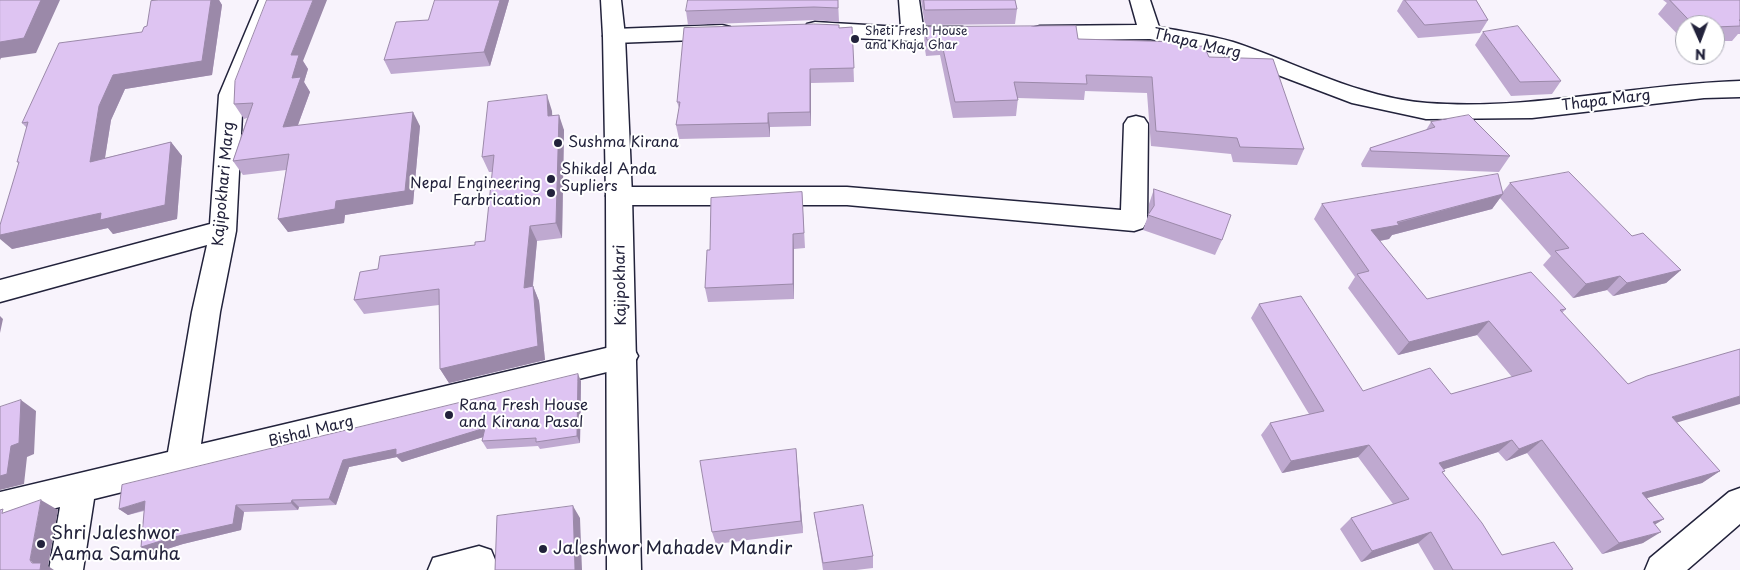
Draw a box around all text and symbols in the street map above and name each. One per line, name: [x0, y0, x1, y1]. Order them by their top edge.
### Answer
north arrow: [1675, 15, 1725, 65]
place label: Sheti Fresh House and Khaja Ghar: [865, 25, 967, 53]
street label: Thapa Marg: [1151, 25, 1243, 63]
marker: Sheti Fresh House and Khaja Ghar: [849, 33, 861, 45]
text: N: [1695, 44, 1706, 65]
street label: Thapa Marg: [1561, 87, 1651, 115]
street label: Kajipokhari Marg: [210, 121, 238, 247]
place label: Sushma Kirana: [568, 134, 679, 152]
marker: Sushma Kirana: [552, 137, 564, 149]
place label: Shikdel Anda Supliers: [561, 161, 656, 196]
marker: Shikdel Anda Supliers: [545, 173, 557, 185]
place label: Nepal Engineering Farbrication: [410, 175, 541, 210]
marker: Nepal Engineering Farbrication: [545, 187, 557, 199]
street label: Kajipokhari: [611, 244, 631, 326]
place label: Rana Fresh House and Kirana Pasal: [459, 397, 588, 432]
marker: Rana Fresh House and Kirana Pasal: [443, 409, 455, 421]
street label: Bishal Marg: [267, 413, 355, 451]
place label: Shri Jaleshwor Aama Samuha: [51, 523, 180, 566]
marker: Shri Jaleshwor Aama Samuha: [35, 538, 47, 550]
place label: Jaleshwor Mahadev Mandir: [553, 538, 792, 560]
marker: Jaleshwor Mahadev Mandir: [537, 543, 549, 555]

